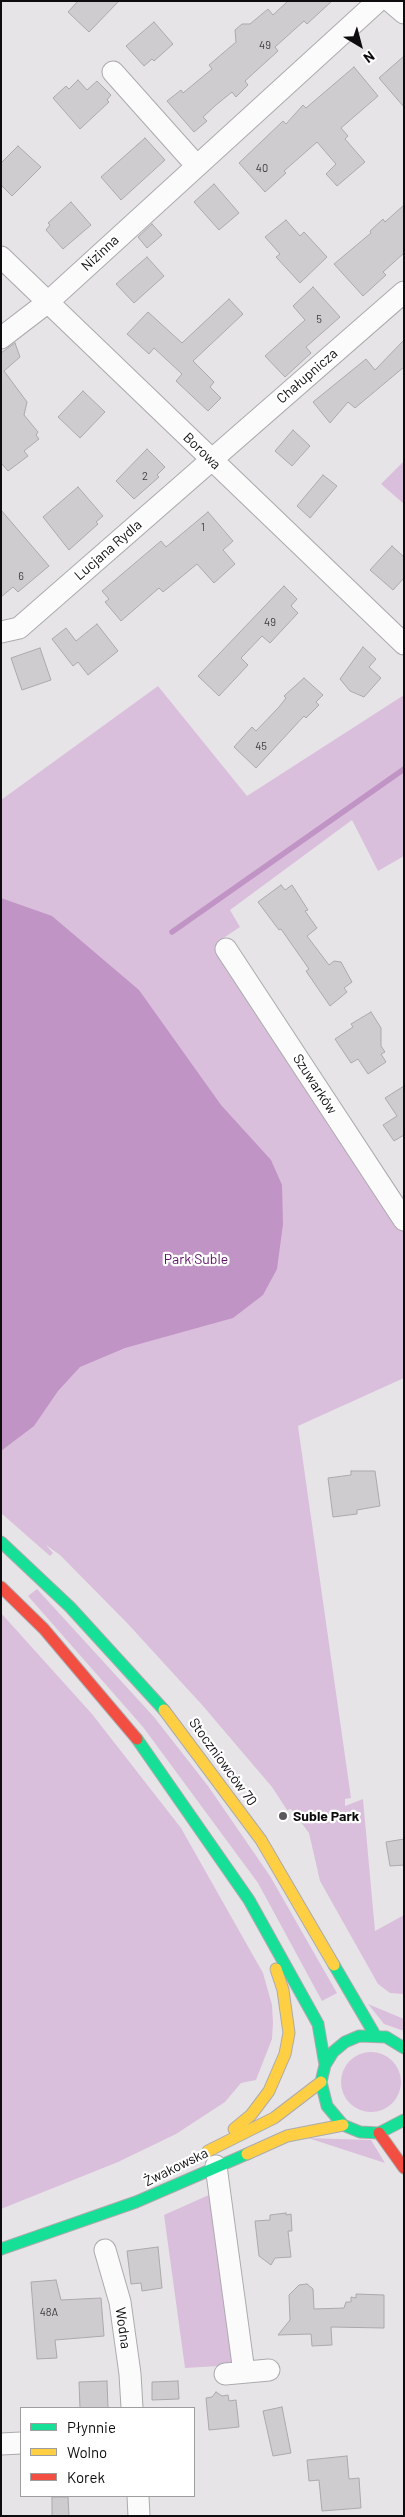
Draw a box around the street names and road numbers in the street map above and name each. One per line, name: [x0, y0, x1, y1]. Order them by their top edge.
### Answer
street label: Nizinna: [78, 231, 122, 275]
street label: Chałupnicza: [273, 345, 341, 407]
street label: Borowa: [180, 429, 224, 473]
street label: Lucjana Rydla: [71, 516, 145, 584]
street label: Szuwarków: [289, 1051, 341, 1117]
street label: Stoczniowców 70: [186, 1715, 260, 1809]
street label: Żwakowska: [141, 2144, 211, 2190]
street label: Wodna: [112, 2306, 134, 2350]

